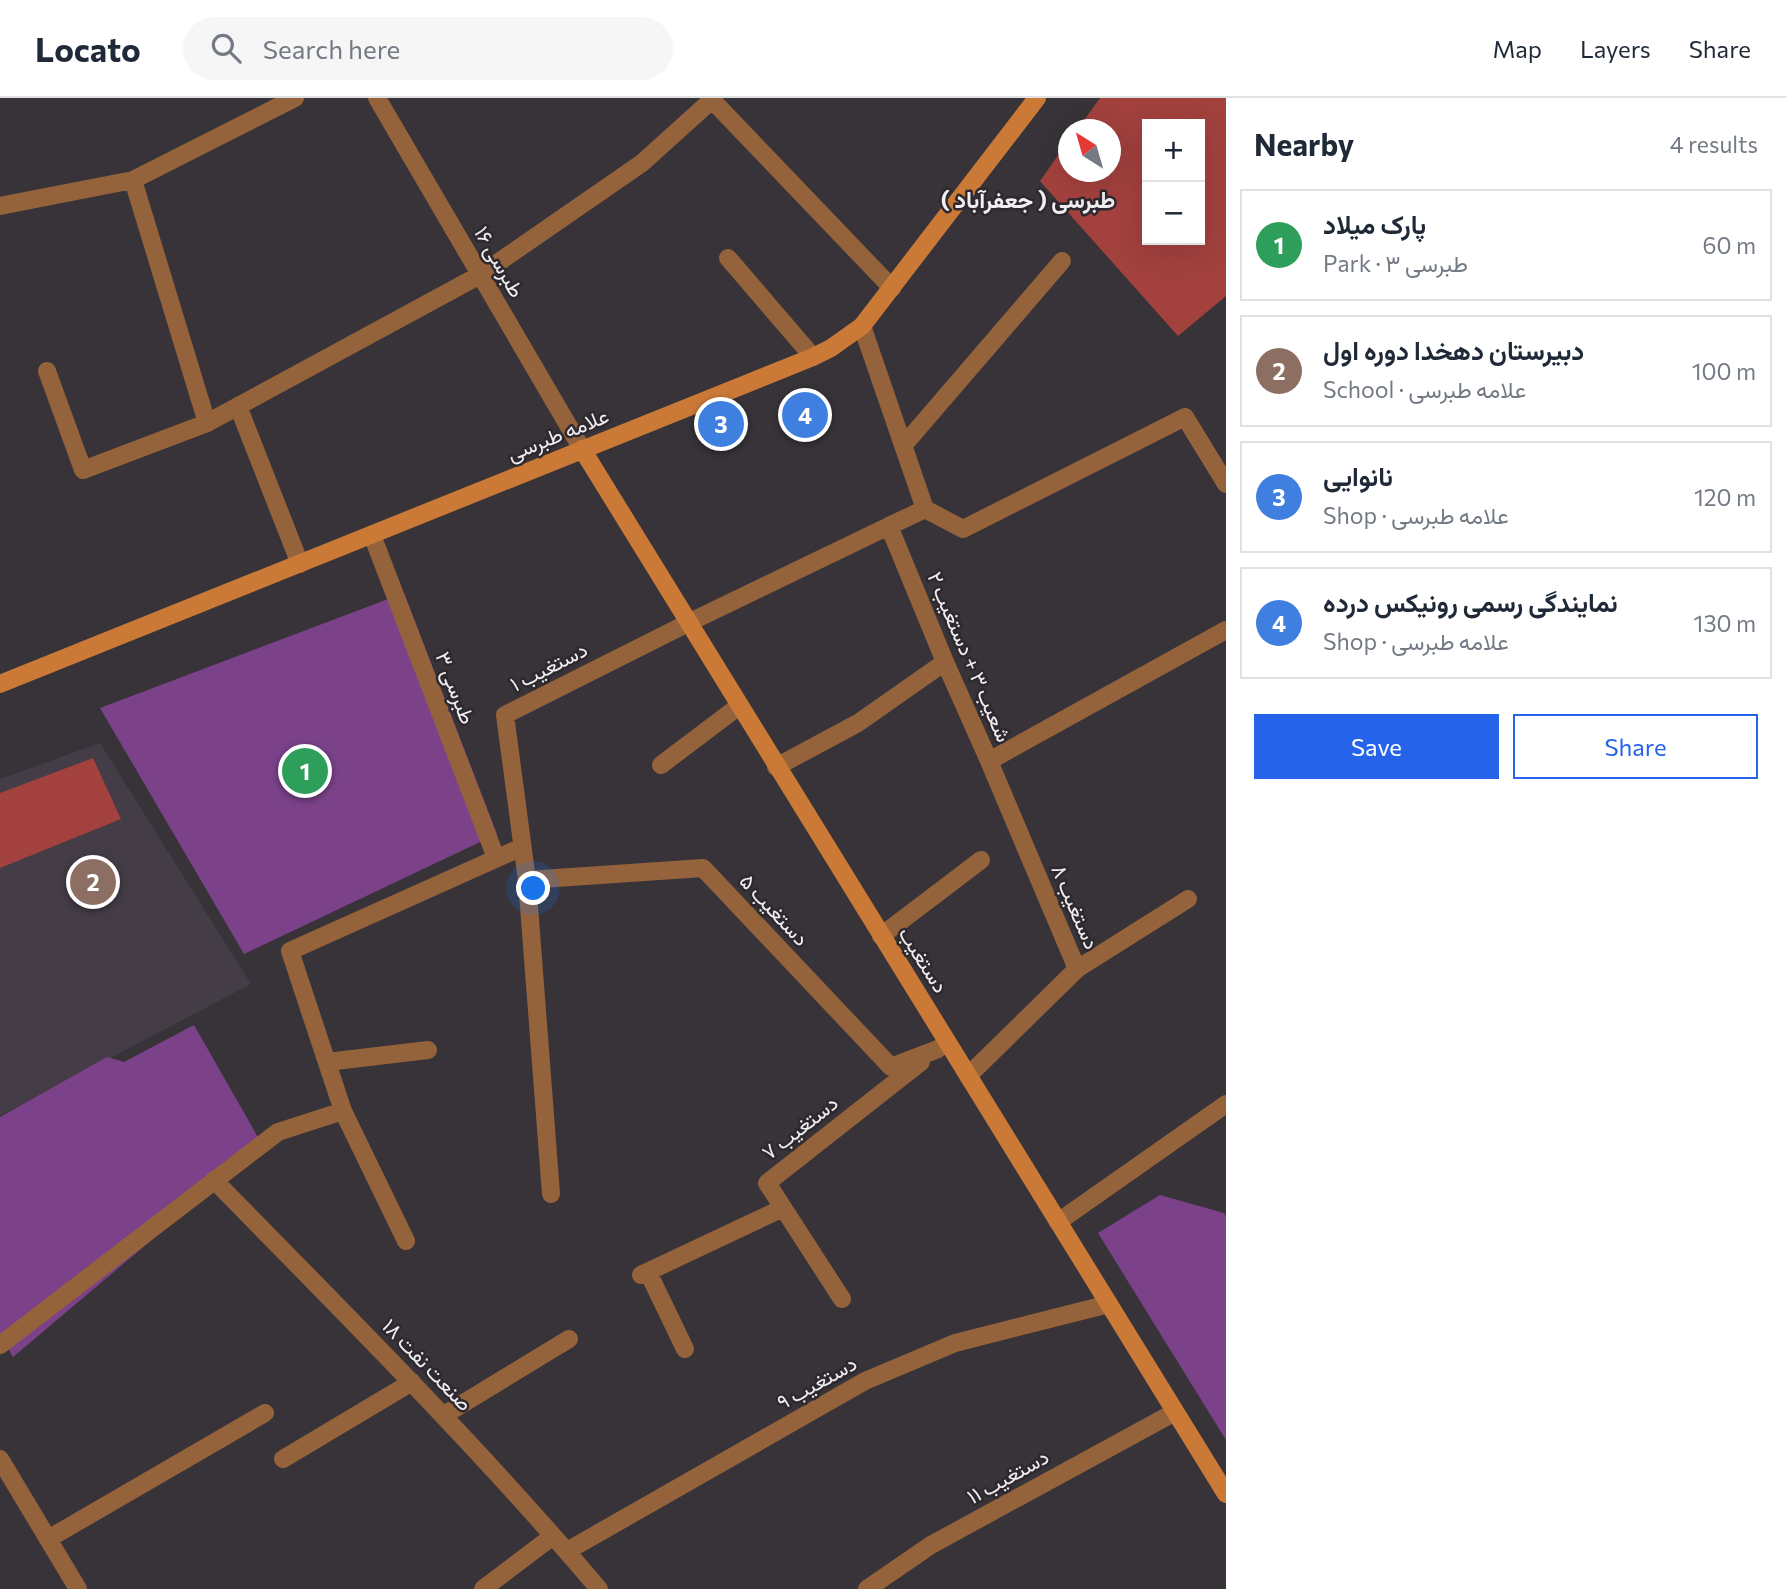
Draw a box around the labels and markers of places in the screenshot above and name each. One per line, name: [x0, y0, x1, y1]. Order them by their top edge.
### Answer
pin: 4: [782, 389, 828, 441]
pin: 3: [698, 398, 744, 450]
pin: 1: [282, 745, 328, 797]
pin: 2: [70, 856, 116, 908]

